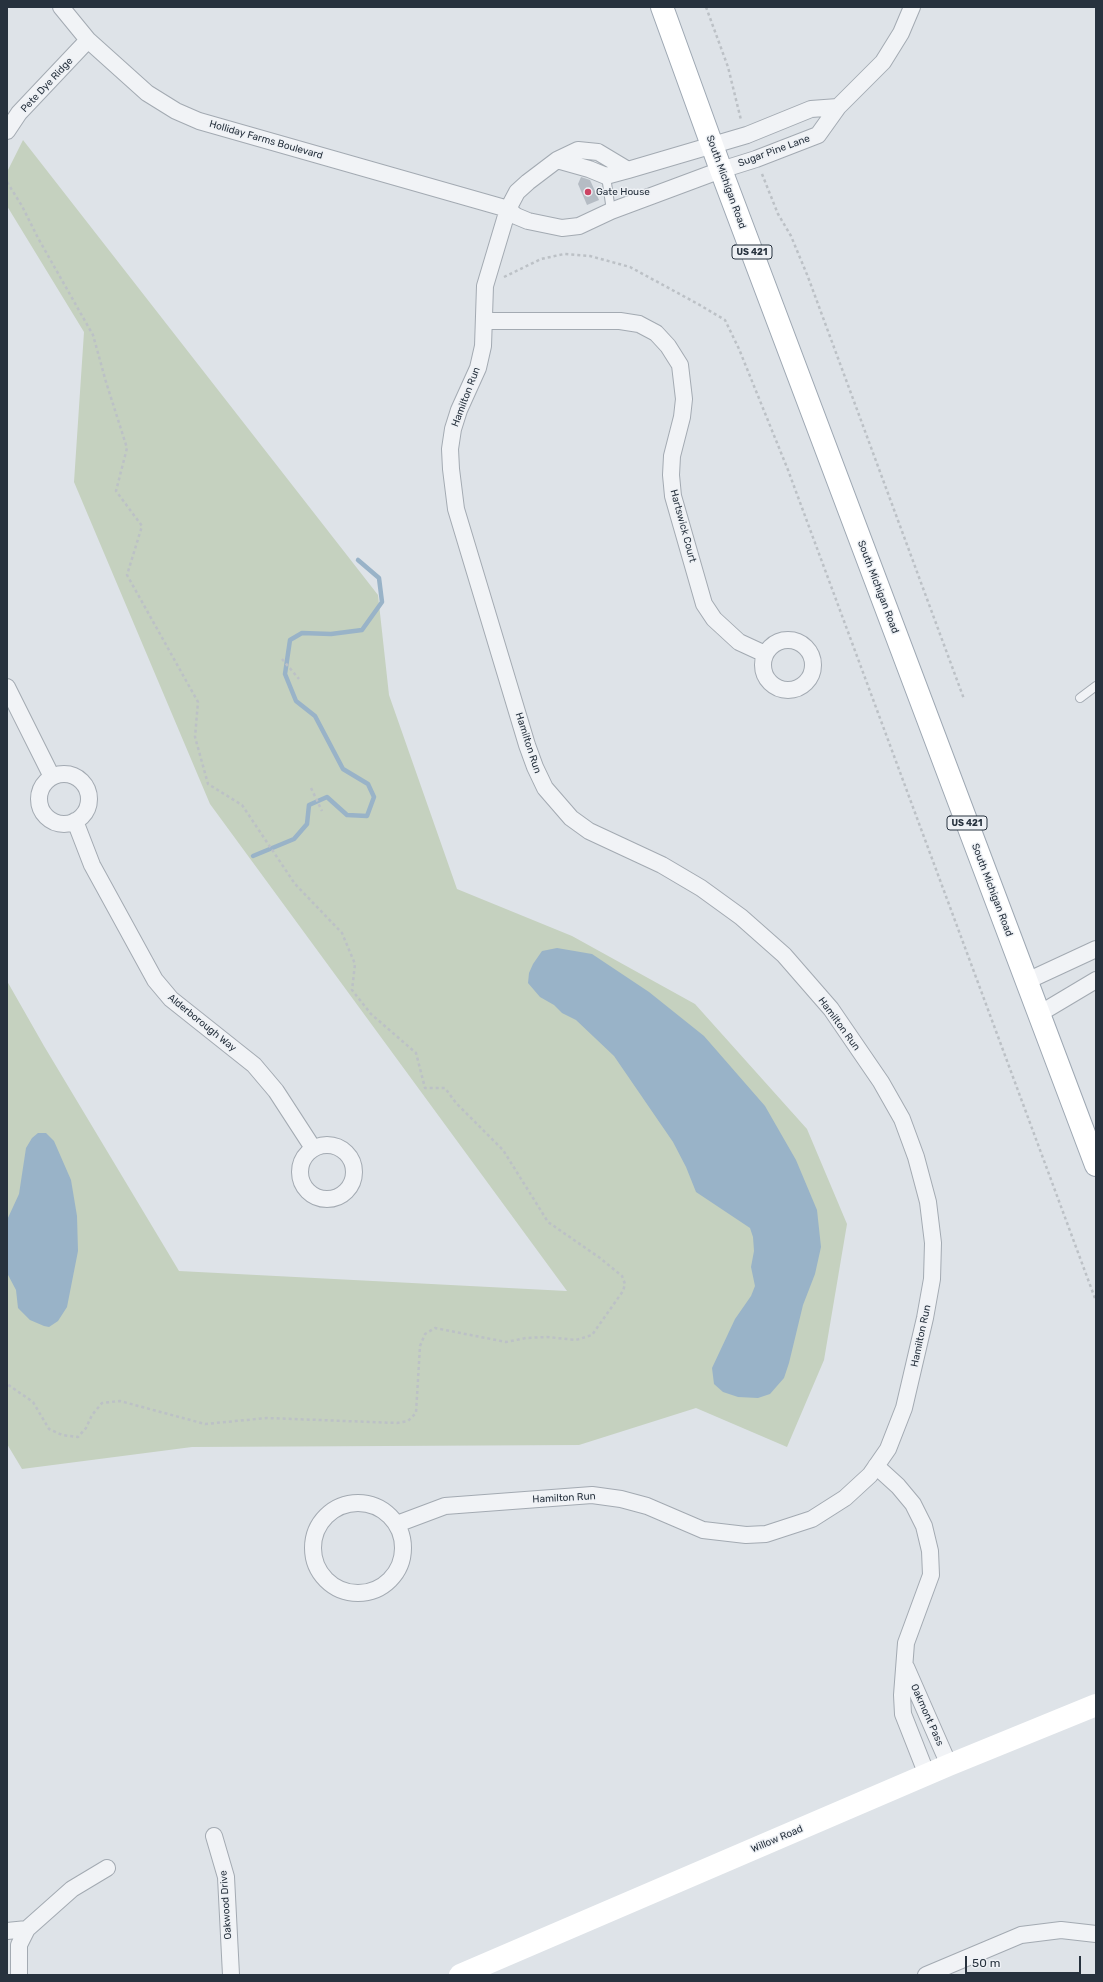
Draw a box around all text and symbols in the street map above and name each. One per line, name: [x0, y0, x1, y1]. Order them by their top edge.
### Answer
street label: Pete Dye Ridge: [19, 55, 75, 115]
street label: Holliday Farms Boulevard: [208, 118, 324, 162]
street label: Sugar Pine Lane: [736, 132, 812, 170]
street label: South Michigan Road: [704, 134, 748, 230]
place label: Gate House: [596, 186, 650, 198]
marker: Gate House: [583, 187, 593, 197]
road number: US 421: [732, 245, 772, 259]
street label: Hamilton Run: [449, 365, 483, 429]
street label: Hartswick Court: [667, 488, 699, 564]
street label: South Michigan Road: [855, 539, 901, 635]
street label: Hamilton Run: [513, 711, 543, 775]
road number: US 421: [947, 816, 987, 830]
street label: South Michigan Road: [969, 842, 1015, 938]
street label: Alderborough Way: [165, 992, 239, 1054]
street label: Hamilton Run: [816, 995, 862, 1053]
street label: Hamilton Run: [909, 1304, 933, 1368]
street label: Hamilton Run: [532, 1490, 596, 1506]
street label: Oakmont Pass: [908, 1682, 946, 1748]
street label: Willow Road: [749, 1823, 805, 1855]
street label: Oakwood Drive: [218, 1870, 234, 1940]
scale bar: [967, 1948, 1083, 1974]
text: 50 m: [972, 1956, 1000, 1970]

